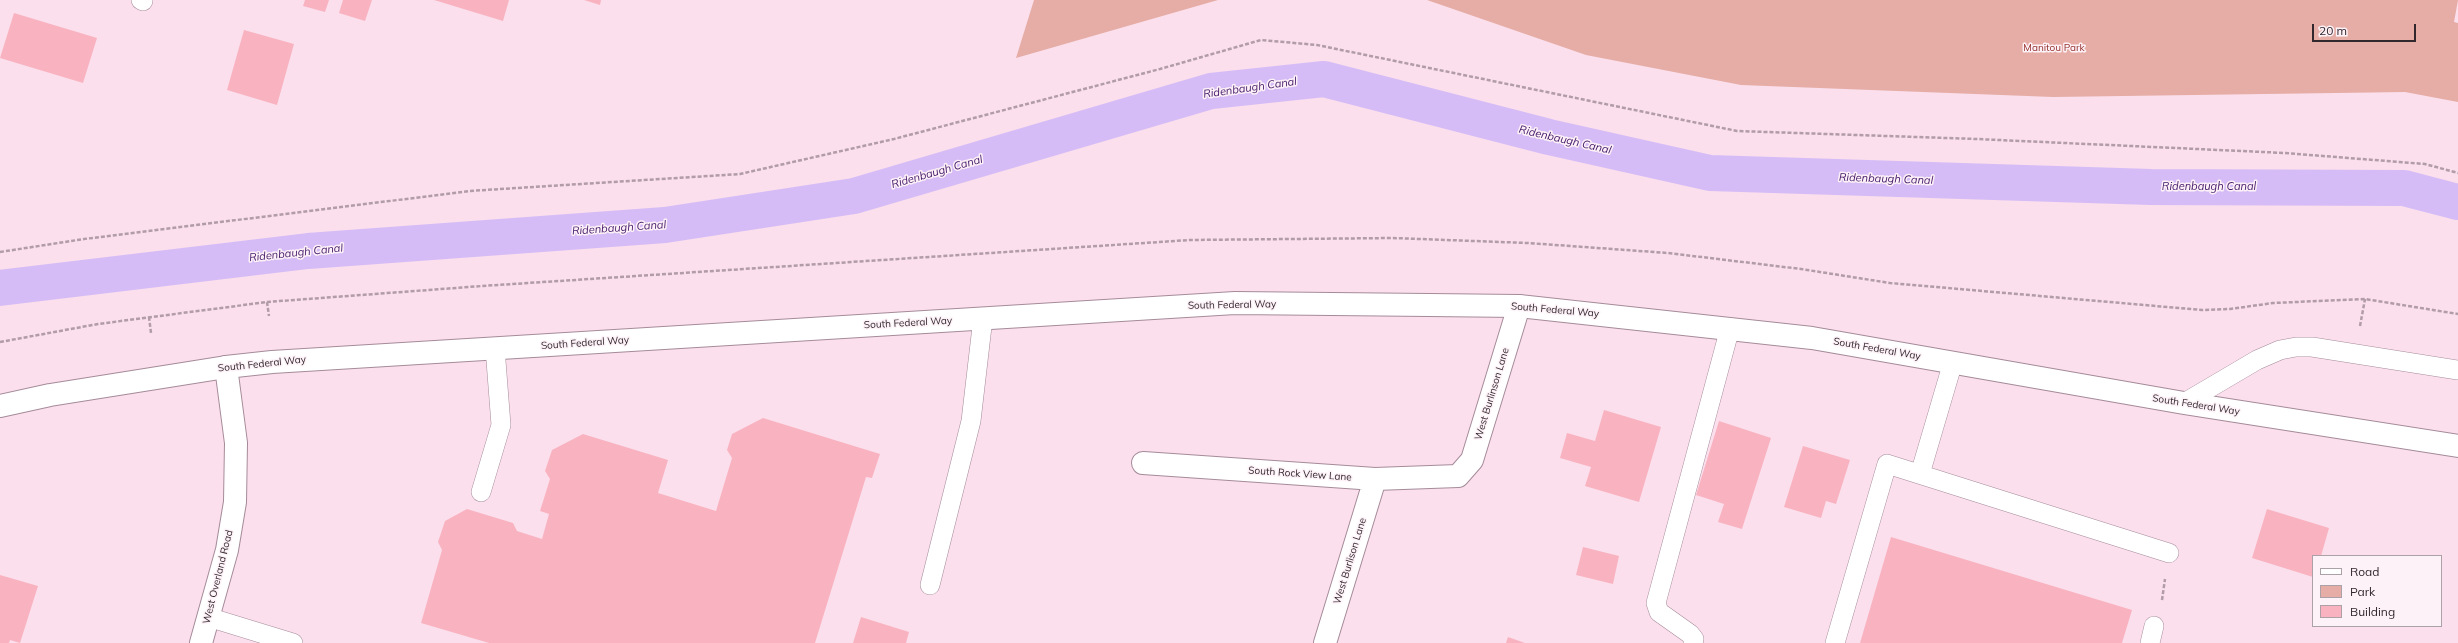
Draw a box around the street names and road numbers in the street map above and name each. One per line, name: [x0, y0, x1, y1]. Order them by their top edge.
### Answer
street label: South Federal Way: [1188, 298, 1276, 312]
street label: South Federal Way: [1510, 300, 1600, 320]
street label: South Federal Way: [864, 315, 952, 331]
street label: South Federal Way: [541, 334, 629, 352]
street label: South Federal Way: [1832, 335, 1922, 363]
street label: West Burlinson Lane: [1472, 346, 1512, 442]
street label: South Federal Way: [217, 353, 307, 375]
street label: South Federal Way: [2151, 392, 2241, 418]
street label: South Rock View Lane: [1248, 464, 1352, 484]
street label: West Burlison Lane: [1331, 516, 1369, 606]
street label: West Overland Road: [201, 529, 235, 625]

